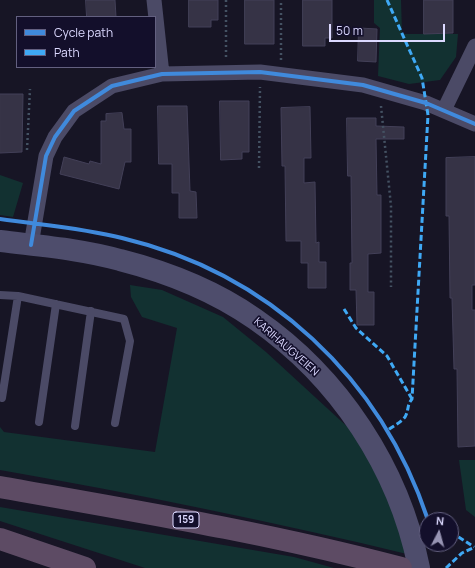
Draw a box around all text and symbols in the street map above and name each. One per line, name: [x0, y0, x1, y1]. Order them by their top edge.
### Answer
legend: [16, 16, 156, 68]
scale bar: [331, 16, 447, 42]
text: 50 m: [336, 22, 363, 39]
text: Cycle path: [54, 24, 113, 41]
text: Path: [54, 44, 80, 61]
street label: KARIHAUGVEIEN: [251, 315, 321, 379]
road number: 159: [173, 512, 199, 528]
north arrow: [419, 512, 459, 552]
text: N: [435, 513, 445, 528]

